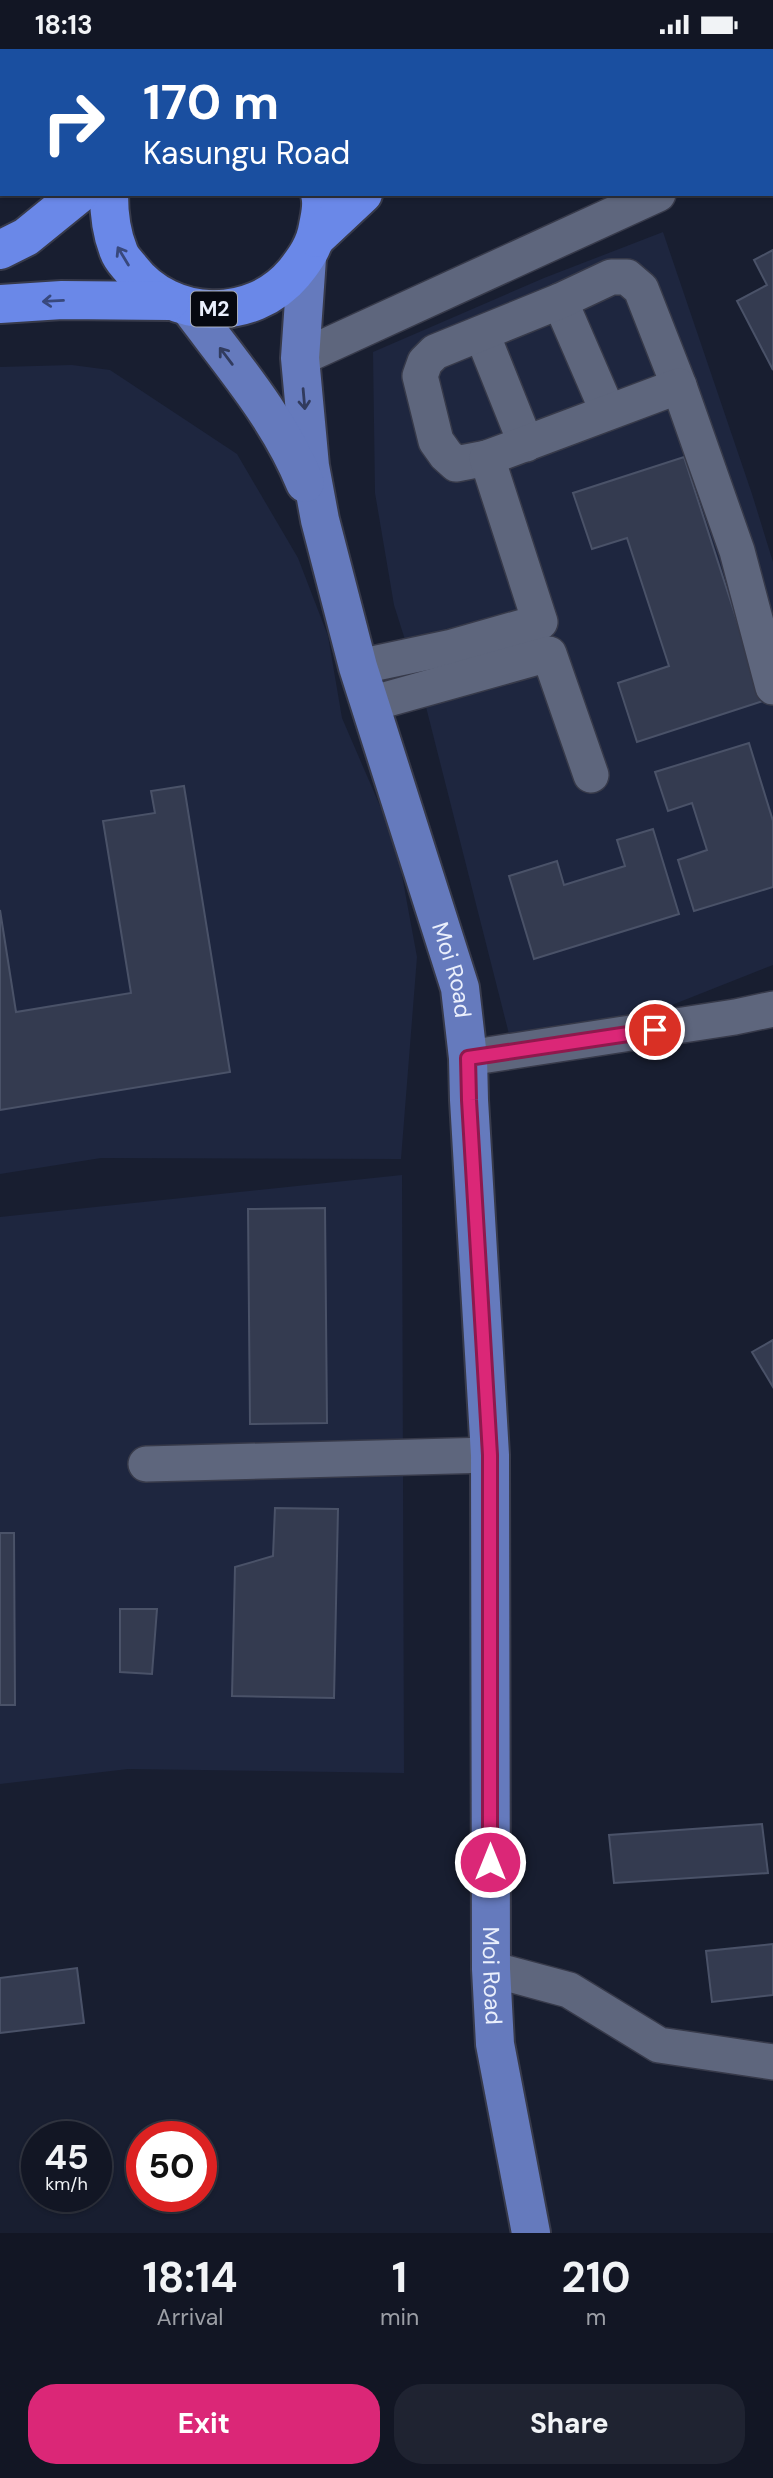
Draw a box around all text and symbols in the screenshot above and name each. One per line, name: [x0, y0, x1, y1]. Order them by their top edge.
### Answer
text: 18:13: [35, 8, 93, 42]
text: 170 m: [143, 70, 279, 134]
icon: right: [28, 77, 119, 168]
text: Kasungu Road: [143, 132, 350, 174]
one-way arrow: [116, 247, 130, 267]
road number: M2: [191, 292, 237, 327]
one-way arrow: [42, 294, 65, 307]
one-way arrow: [218, 347, 233, 365]
one-way arrow: [298, 387, 311, 410]
street label: Moi Road: [425, 918, 478, 1019]
pin: [625, 1000, 685, 1060]
icon: arrive: [636, 1011, 674, 1049]
position arrow: [453, 1825, 527, 1899]
street label: Moi Road: [476, 1927, 509, 2025]
speed limit sign: 50: [126, 2121, 217, 2212]
text: 45: [44, 2134, 89, 2180]
text: km/h: [45, 2172, 88, 2196]
text: 18:14: [142, 2250, 238, 2305]
text: 1: [392, 2250, 407, 2305]
text: 210: [561, 2250, 631, 2305]
text: Arrival: [156, 2302, 223, 2332]
text: min: [380, 2302, 419, 2332]
text: m: [586, 2302, 606, 2332]
button: Exit: [28, 2384, 380, 2464]
button: Share: [394, 2384, 745, 2464]

